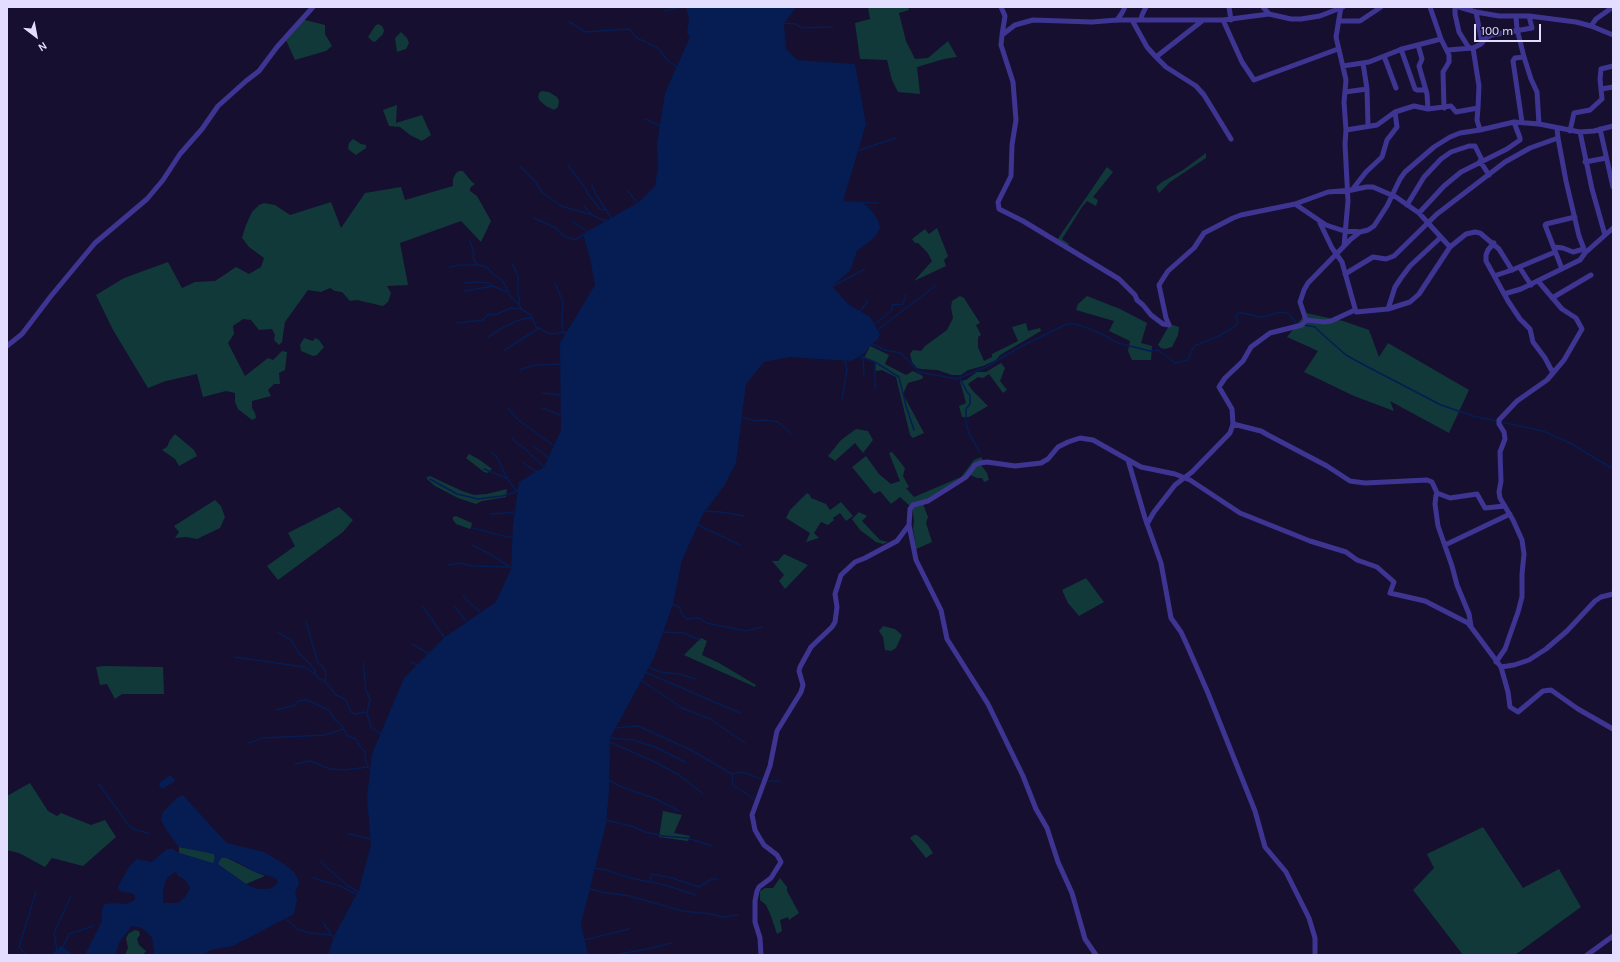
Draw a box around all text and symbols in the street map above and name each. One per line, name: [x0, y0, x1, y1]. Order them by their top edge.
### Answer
north arrow: [16, 16, 56, 56]
scale bar: [1476, 16, 1543, 42]
text: 100 m: [1481, 24, 1513, 38]
text: N: [36, 39, 49, 54]

